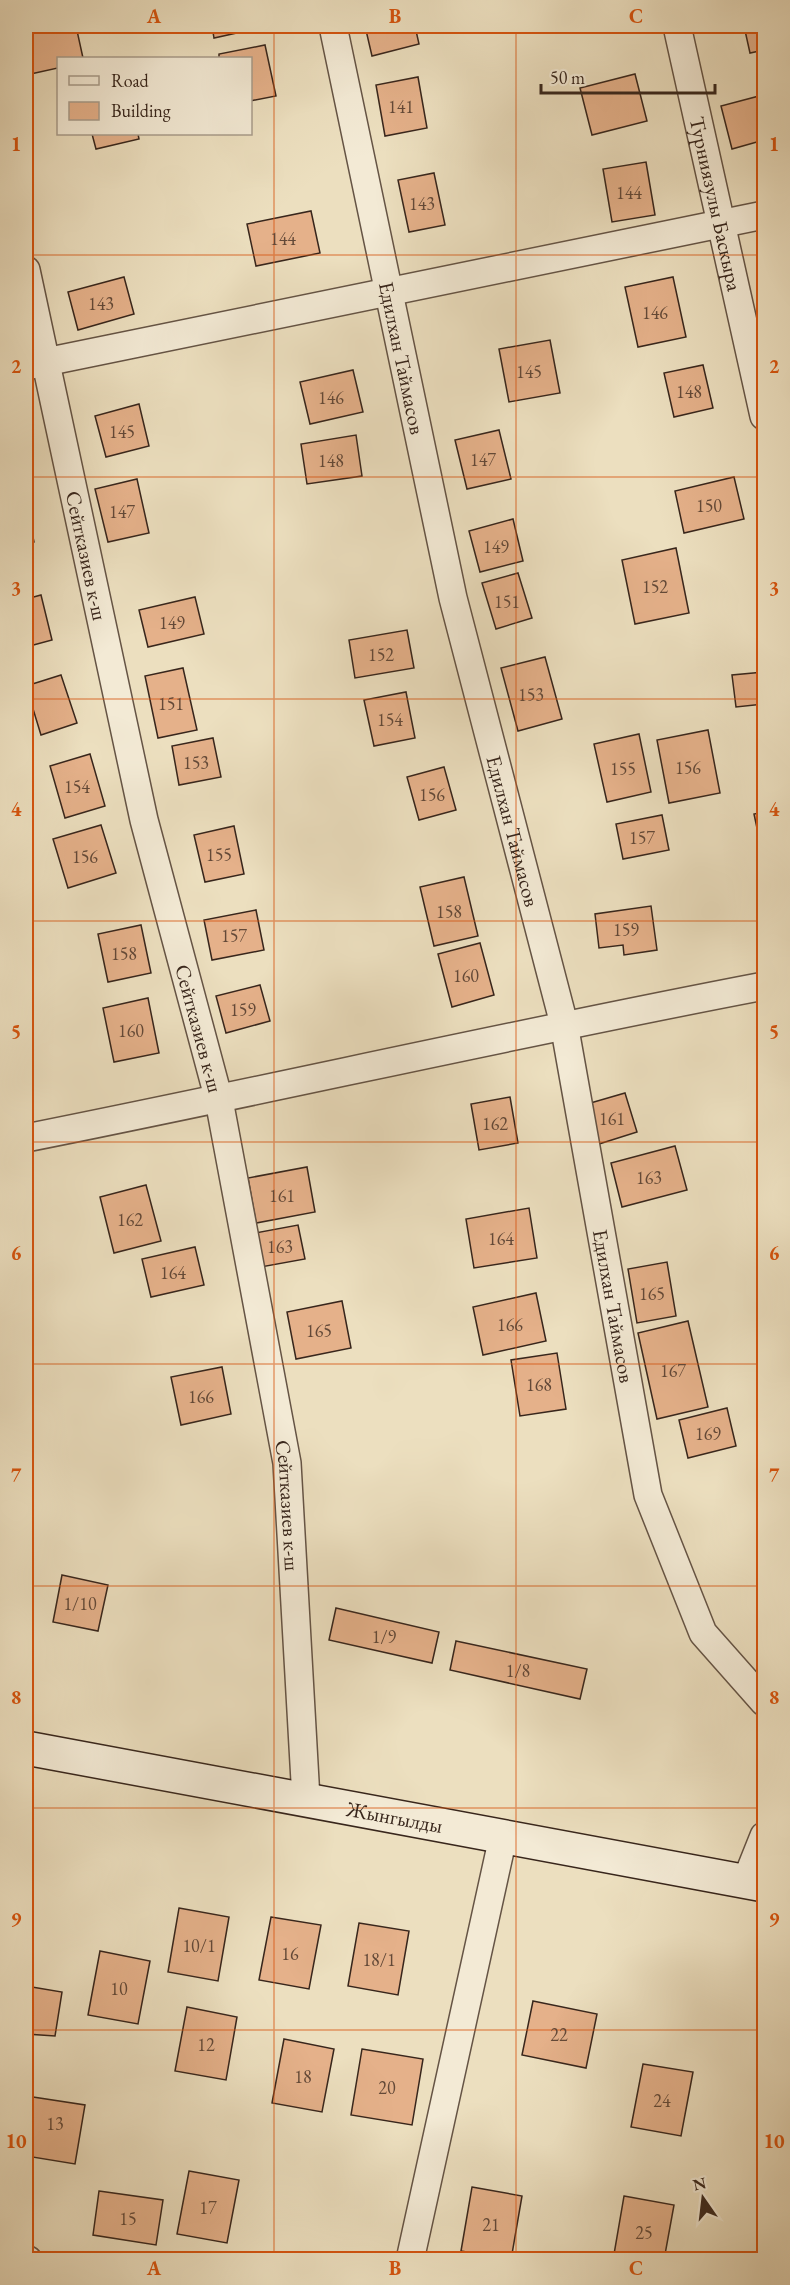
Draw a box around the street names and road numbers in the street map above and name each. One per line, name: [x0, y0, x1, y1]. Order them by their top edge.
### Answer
street label: Турниязулы Баскыра: [684, 114, 749, 294]
street label: Едилхан Таймасов: [373, 279, 432, 437]
street label: Сейтказиев к-ш: [60, 488, 114, 623]
street label: Едилхан Таймасов: [481, 752, 546, 909]
street label: Сейтказиев к-ш: [170, 961, 230, 1096]
street label: Едилхан Таймасов: [587, 1227, 641, 1385]
street label: Сейтказиев к-ш: [269, 1437, 307, 1572]
street label: Жынгылды: [343, 1794, 445, 1839]

